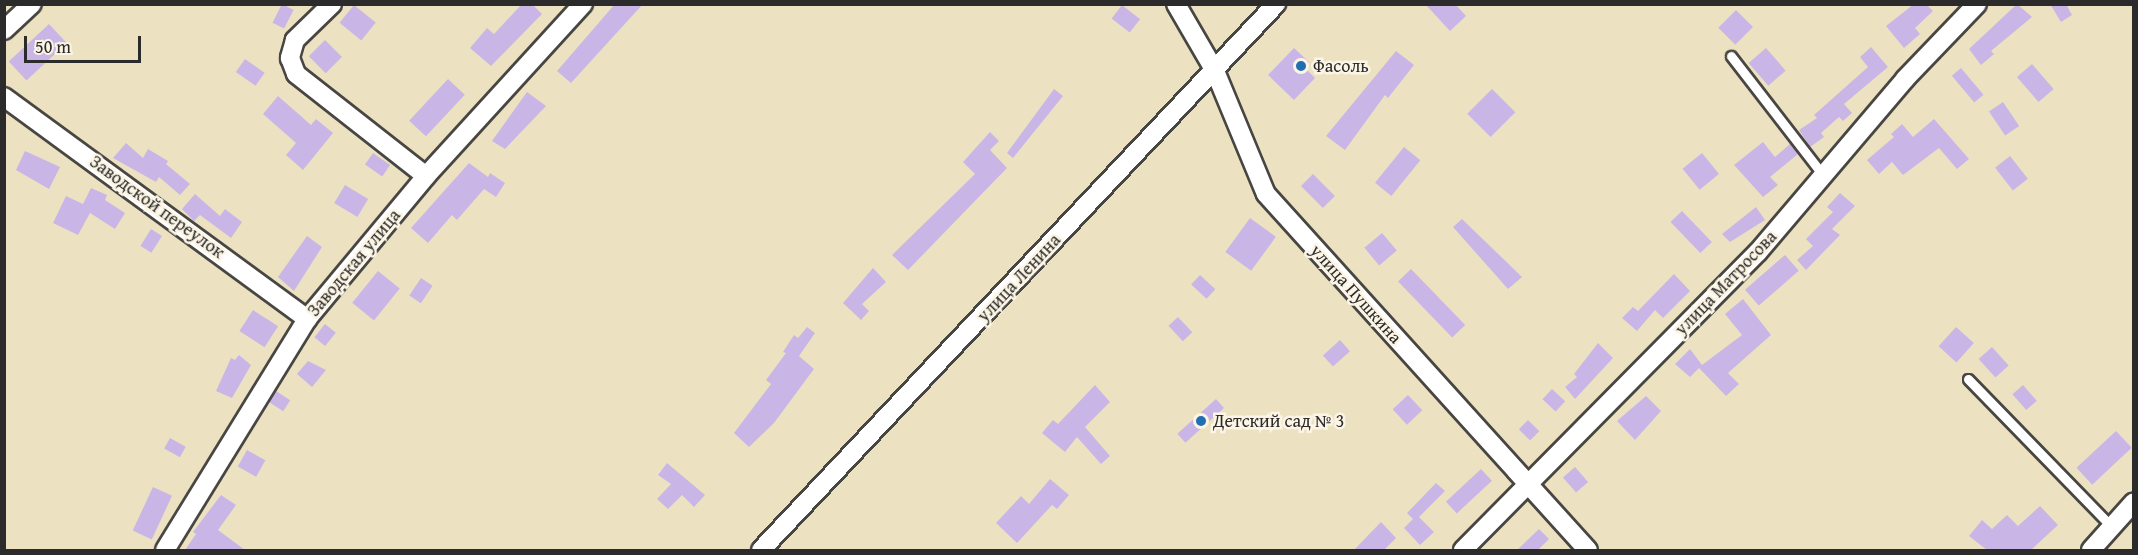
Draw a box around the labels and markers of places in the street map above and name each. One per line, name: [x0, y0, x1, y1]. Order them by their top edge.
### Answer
place label: Фасоль: [1313, 55, 1369, 77]
marker: Фасоль: [1294, 59, 1308, 73]
place label: Детский сад № 3: [1213, 410, 1344, 432]
marker: Детский сад № 3: [1194, 414, 1208, 428]

